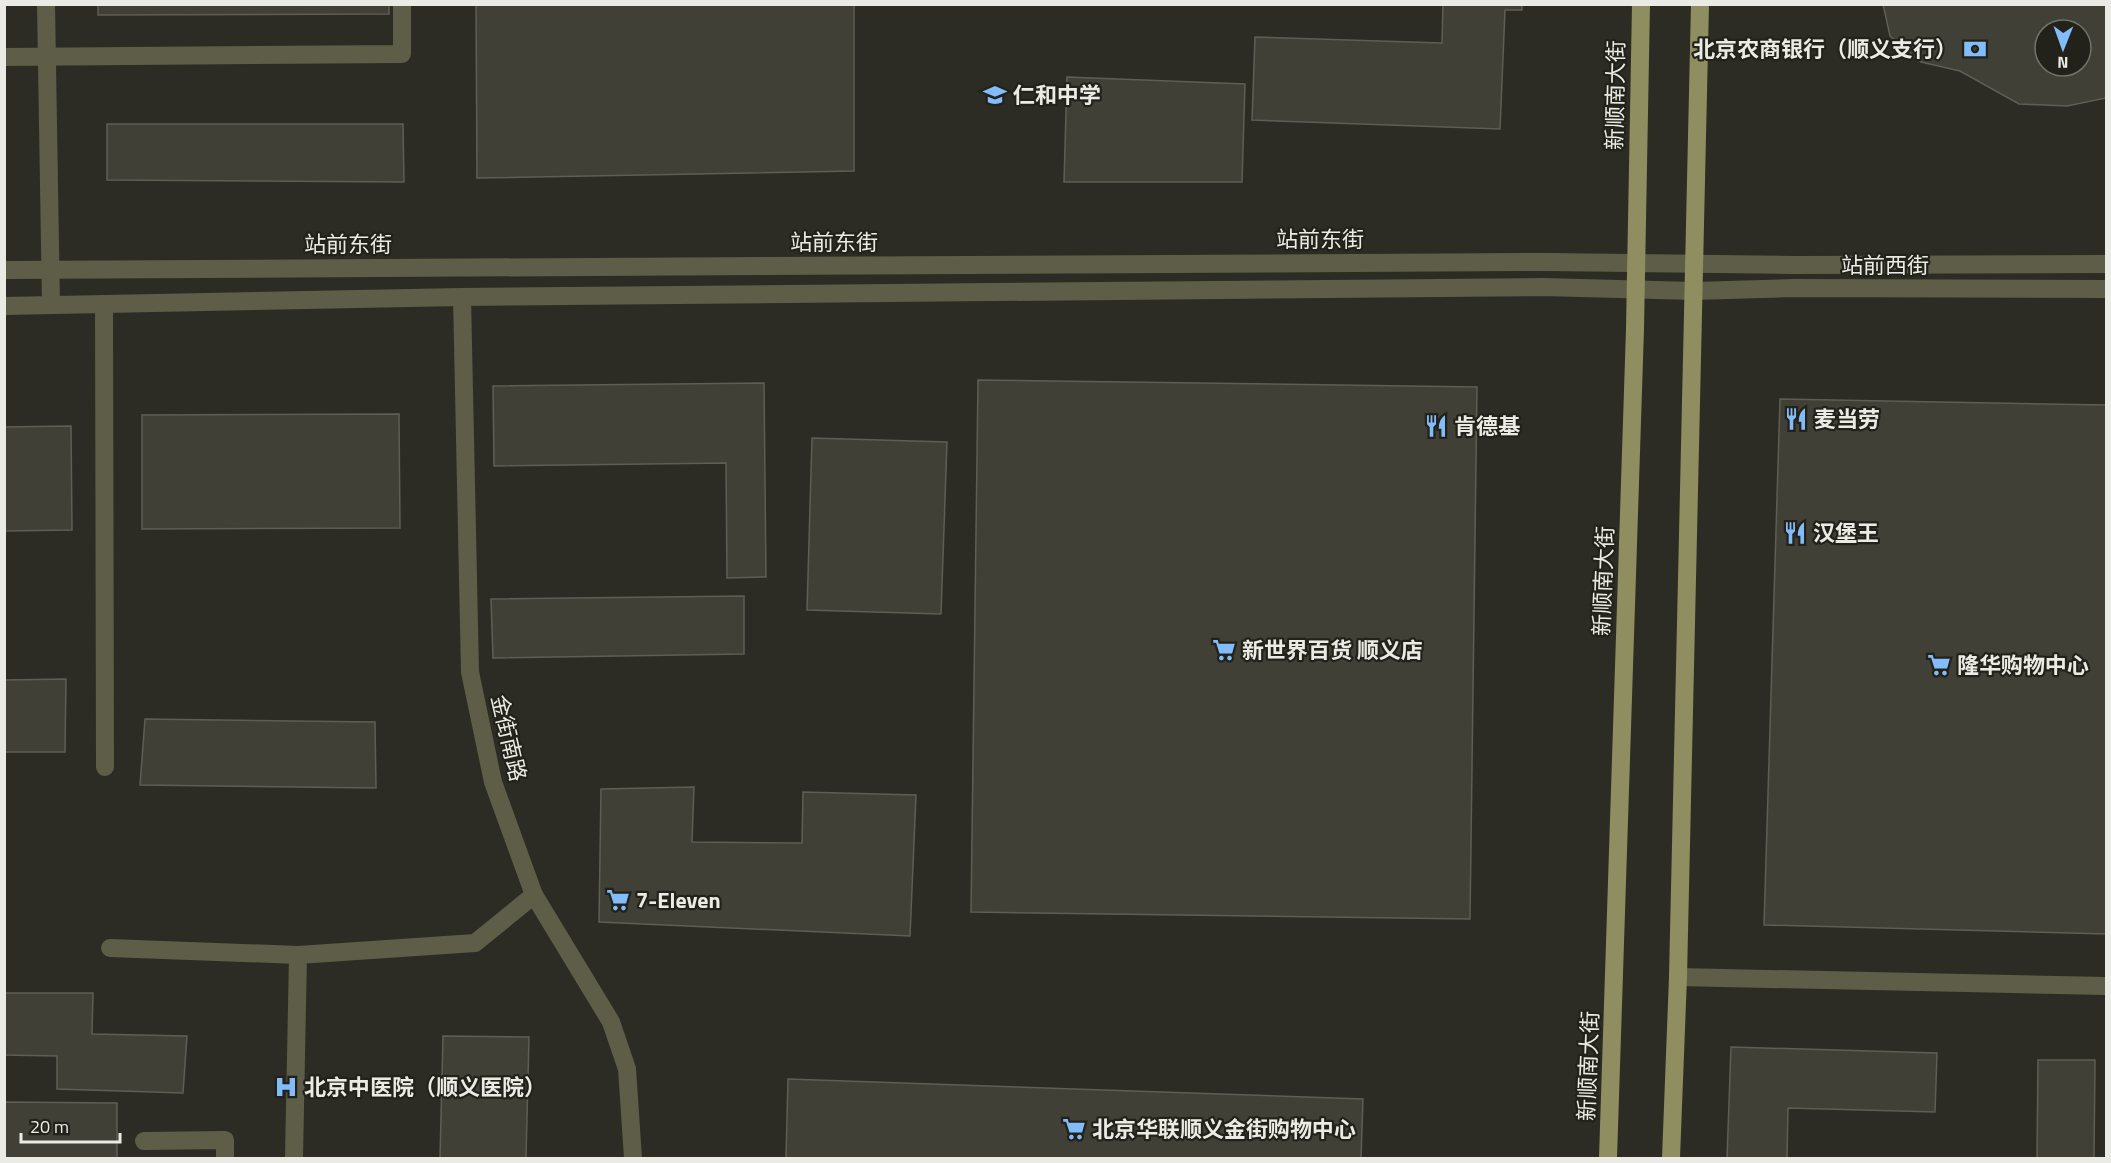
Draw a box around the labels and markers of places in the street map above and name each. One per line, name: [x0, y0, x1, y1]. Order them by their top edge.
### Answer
place label: 北京农商银行（顺义支行）: [1693, 32, 1957, 66]
bank icon: 北京农商银行（顺义支行）: [1962, 36, 1988, 62]
place label: 仁和中学: [1013, 78, 1101, 112]
school or university icon: 仁和中学: [982, 82, 1008, 108]
place label: 麦当劳: [1814, 402, 1880, 436]
restaurant icon: 麦当劳: [1783, 406, 1809, 432]
place label: 肯德基: [1454, 409, 1520, 443]
restaurant icon: 肯德基: [1423, 413, 1449, 439]
place label: 汉堡王: [1813, 516, 1879, 550]
restaurant icon: 汉堡王: [1782, 520, 1808, 546]
place label: 新世界百货 顺义店: [1242, 633, 1423, 667]
supermarket icon: 新世界百货 顺义店: [1211, 637, 1237, 663]
place label: 隆华购物中心: [1957, 648, 2089, 682]
supermarket icon: 隆华购物中心: [1926, 652, 1952, 678]
place label: 7-Eleven: [636, 883, 721, 917]
supermarket icon: 7-Eleven: [605, 887, 631, 913]
place label: 北京中医院（顺义医院）: [304, 1070, 546, 1104]
hospital icon: 北京中医院（顺义医院）: [273, 1074, 299, 1100]
place label: 北京华联顺义金街购物中心: [1092, 1112, 1356, 1146]
supermarket icon: 北京华联顺义金街购物中心: [1061, 1116, 1087, 1142]

